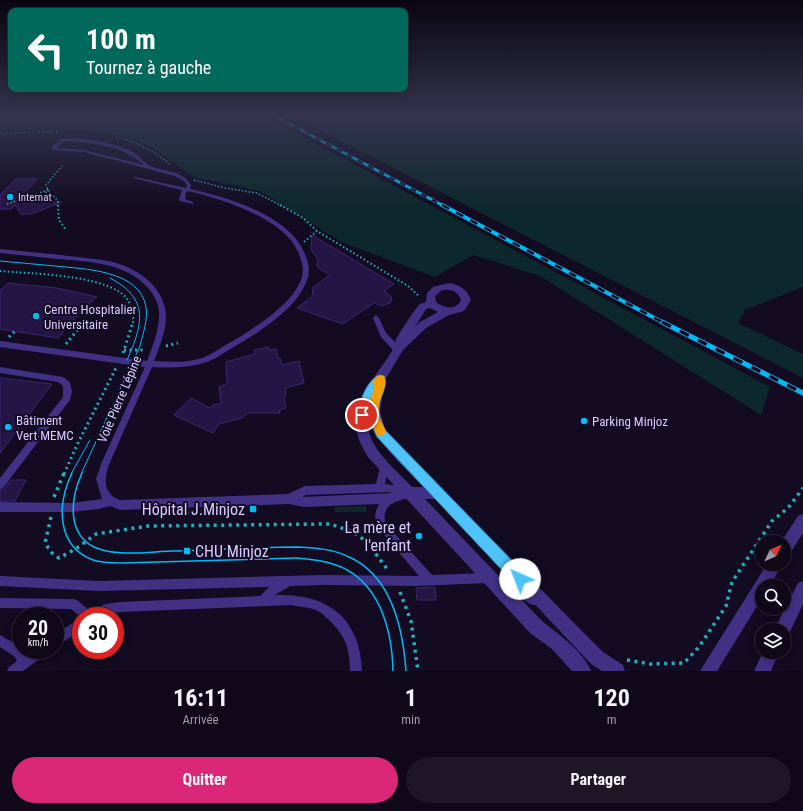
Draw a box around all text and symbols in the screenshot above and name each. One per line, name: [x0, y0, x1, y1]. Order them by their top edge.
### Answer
text: 100 m: [86, 23, 156, 56]
icon: left: [20, 24, 72, 76]
text: Tournez à gauche: [86, 57, 211, 78]
place label: Internat: [18, 191, 52, 204]
marker: Internat: [5, 192, 15, 202]
place label: Centre Hospitalier Universitaire: [44, 302, 137, 332]
marker: Centre Hospitalier Universitaire: [31, 311, 41, 321]
street label: Voie Pierre Lépine: [94, 354, 144, 445]
pin: [345, 398, 379, 432]
icon: arrive: [351, 404, 373, 426]
place label: Bâtiment Vert MEMC: [16, 413, 74, 443]
place label: Parking Minjoz: [592, 414, 668, 429]
marker: Parking Minjoz: [579, 416, 589, 426]
marker: Bâtiment Vert MEMC: [3, 422, 13, 432]
place label: Hôpital J.Minjoz: [142, 500, 245, 519]
marker: Hôpital J.Minjoz: [248, 504, 258, 514]
place label: La mère et l'enfant: [344, 518, 411, 555]
marker: La mère et l'enfant: [414, 531, 424, 541]
north arrow: [755, 535, 791, 571]
map controls: [755, 535, 791, 659]
place label: CHU Minjoz: [195, 542, 269, 561]
marker: CHU Minjoz: [182, 546, 192, 556]
position arrow: [499, 558, 541, 600]
button: search: [755, 579, 791, 615]
speed limit sign: 30: [72, 607, 124, 659]
text: 20: [28, 616, 48, 640]
button: layers: [755, 623, 791, 659]
text: km/h: [28, 637, 48, 648]
text: 16:11: [173, 684, 228, 712]
text: 1: [405, 684, 417, 712]
text: 120: [593, 684, 630, 712]
text: Arrivée: [183, 712, 219, 727]
text: min: [401, 712, 420, 727]
text: m: [607, 712, 617, 727]
button: Quitter: [12, 757, 398, 803]
button: Partager: [406, 757, 791, 803]

